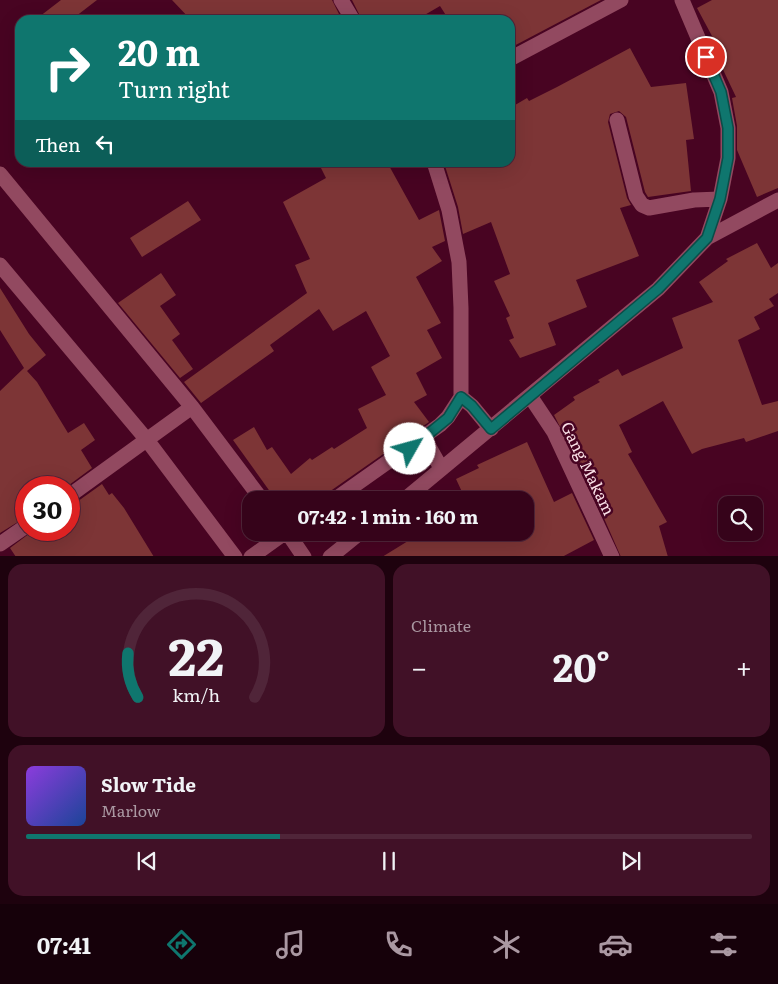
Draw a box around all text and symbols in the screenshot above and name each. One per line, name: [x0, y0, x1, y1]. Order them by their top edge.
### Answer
text: 20 m: [118, 25, 200, 77]
icon: right: [35, 35, 100, 100]
pin: [685, 36, 727, 78]
icon: arrive: [692, 43, 720, 71]
text: Turn right: [118, 72, 230, 105]
text: Then: [35, 130, 81, 158]
icon: left: [91, 130, 119, 158]
street label: Gang Makam: [556, 417, 622, 519]
position arrow: [383, 422, 435, 474]
speed limit sign: 30: [15, 476, 80, 541]
map controls: [718, 496, 763, 541]
button: search: [718, 496, 763, 541]
text: 07:42 · 1 min · 160 m: [297, 502, 479, 530]
text: Climate: [411, 613, 471, 637]
text: 22: [169, 615, 224, 692]
text: 20°: [553, 637, 610, 694]
text: −: [411, 645, 427, 687]
text: +: [736, 645, 752, 687]
text: km/h: [173, 681, 220, 708]
text: Slow Tide: [101, 770, 196, 798]
text: Marlow: [101, 798, 161, 822]
icon: previous: [133, 847, 161, 875]
icon: pause: [375, 847, 403, 875]
icon: next: [617, 847, 645, 875]
icon: directions: [164, 927, 199, 962]
icon: music: [273, 927, 308, 962]
icon: phone: [381, 927, 416, 962]
icon: climate: [489, 927, 524, 962]
icon: car: [598, 927, 633, 962]
icon: filters: [706, 927, 741, 962]
text: 07:41: [37, 928, 91, 961]

